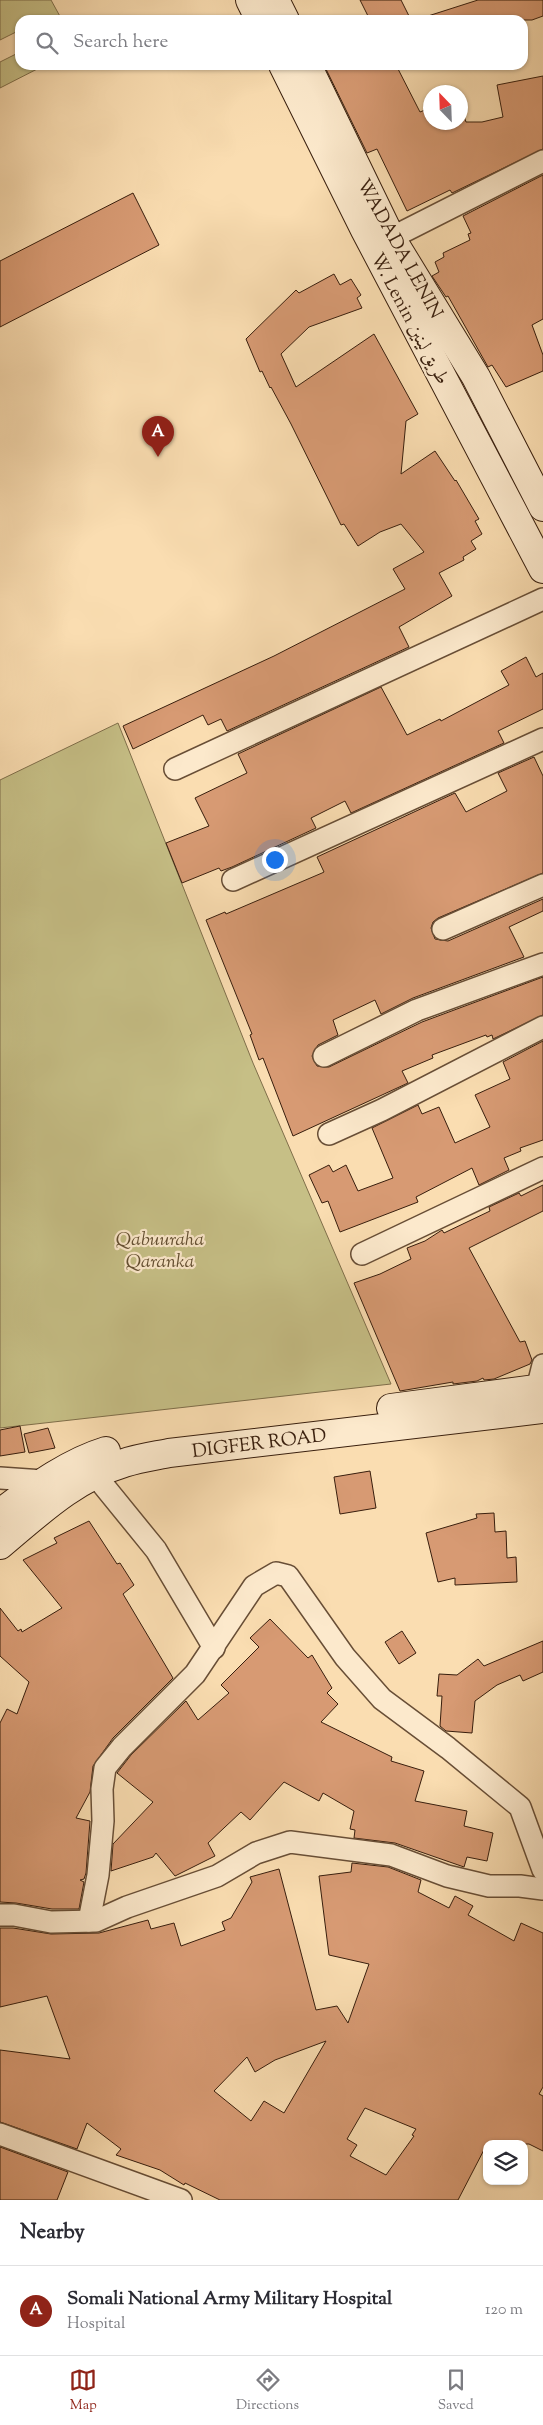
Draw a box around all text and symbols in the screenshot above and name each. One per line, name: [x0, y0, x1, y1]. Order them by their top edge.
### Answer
search box: [15, 15, 528, 70]
icon: search: [33, 29, 61, 57]
text: Search here: [73, 29, 168, 56]
north arrow: [423, 85, 468, 130]
street label: WADADA LENIN: [349, 174, 449, 324]
street label: W. Lenin طريق لينين: [363, 249, 455, 390]
pin: A: [142, 416, 174, 457]
your location: [262, 847, 288, 873]
park label: Qabuuraha Qaranka: [116, 1227, 204, 1276]
street label: DIGFER ROAD: [190, 1423, 328, 1466]
map controls: [483, 2140, 528, 2185]
button: layers: [483, 2140, 528, 2185]
text: Nearby: [20, 2218, 85, 2248]
text: Somali National Army Military Hospital: [67, 2286, 392, 2313]
text: A: [30, 2299, 43, 2322]
text: 120 m: [485, 2299, 523, 2322]
text: Hospital: [67, 2313, 125, 2336]
tab: Map: [69, 2366, 97, 2416]
tab: Directions: [236, 2366, 299, 2416]
tab: Saved: [438, 2366, 474, 2416]

